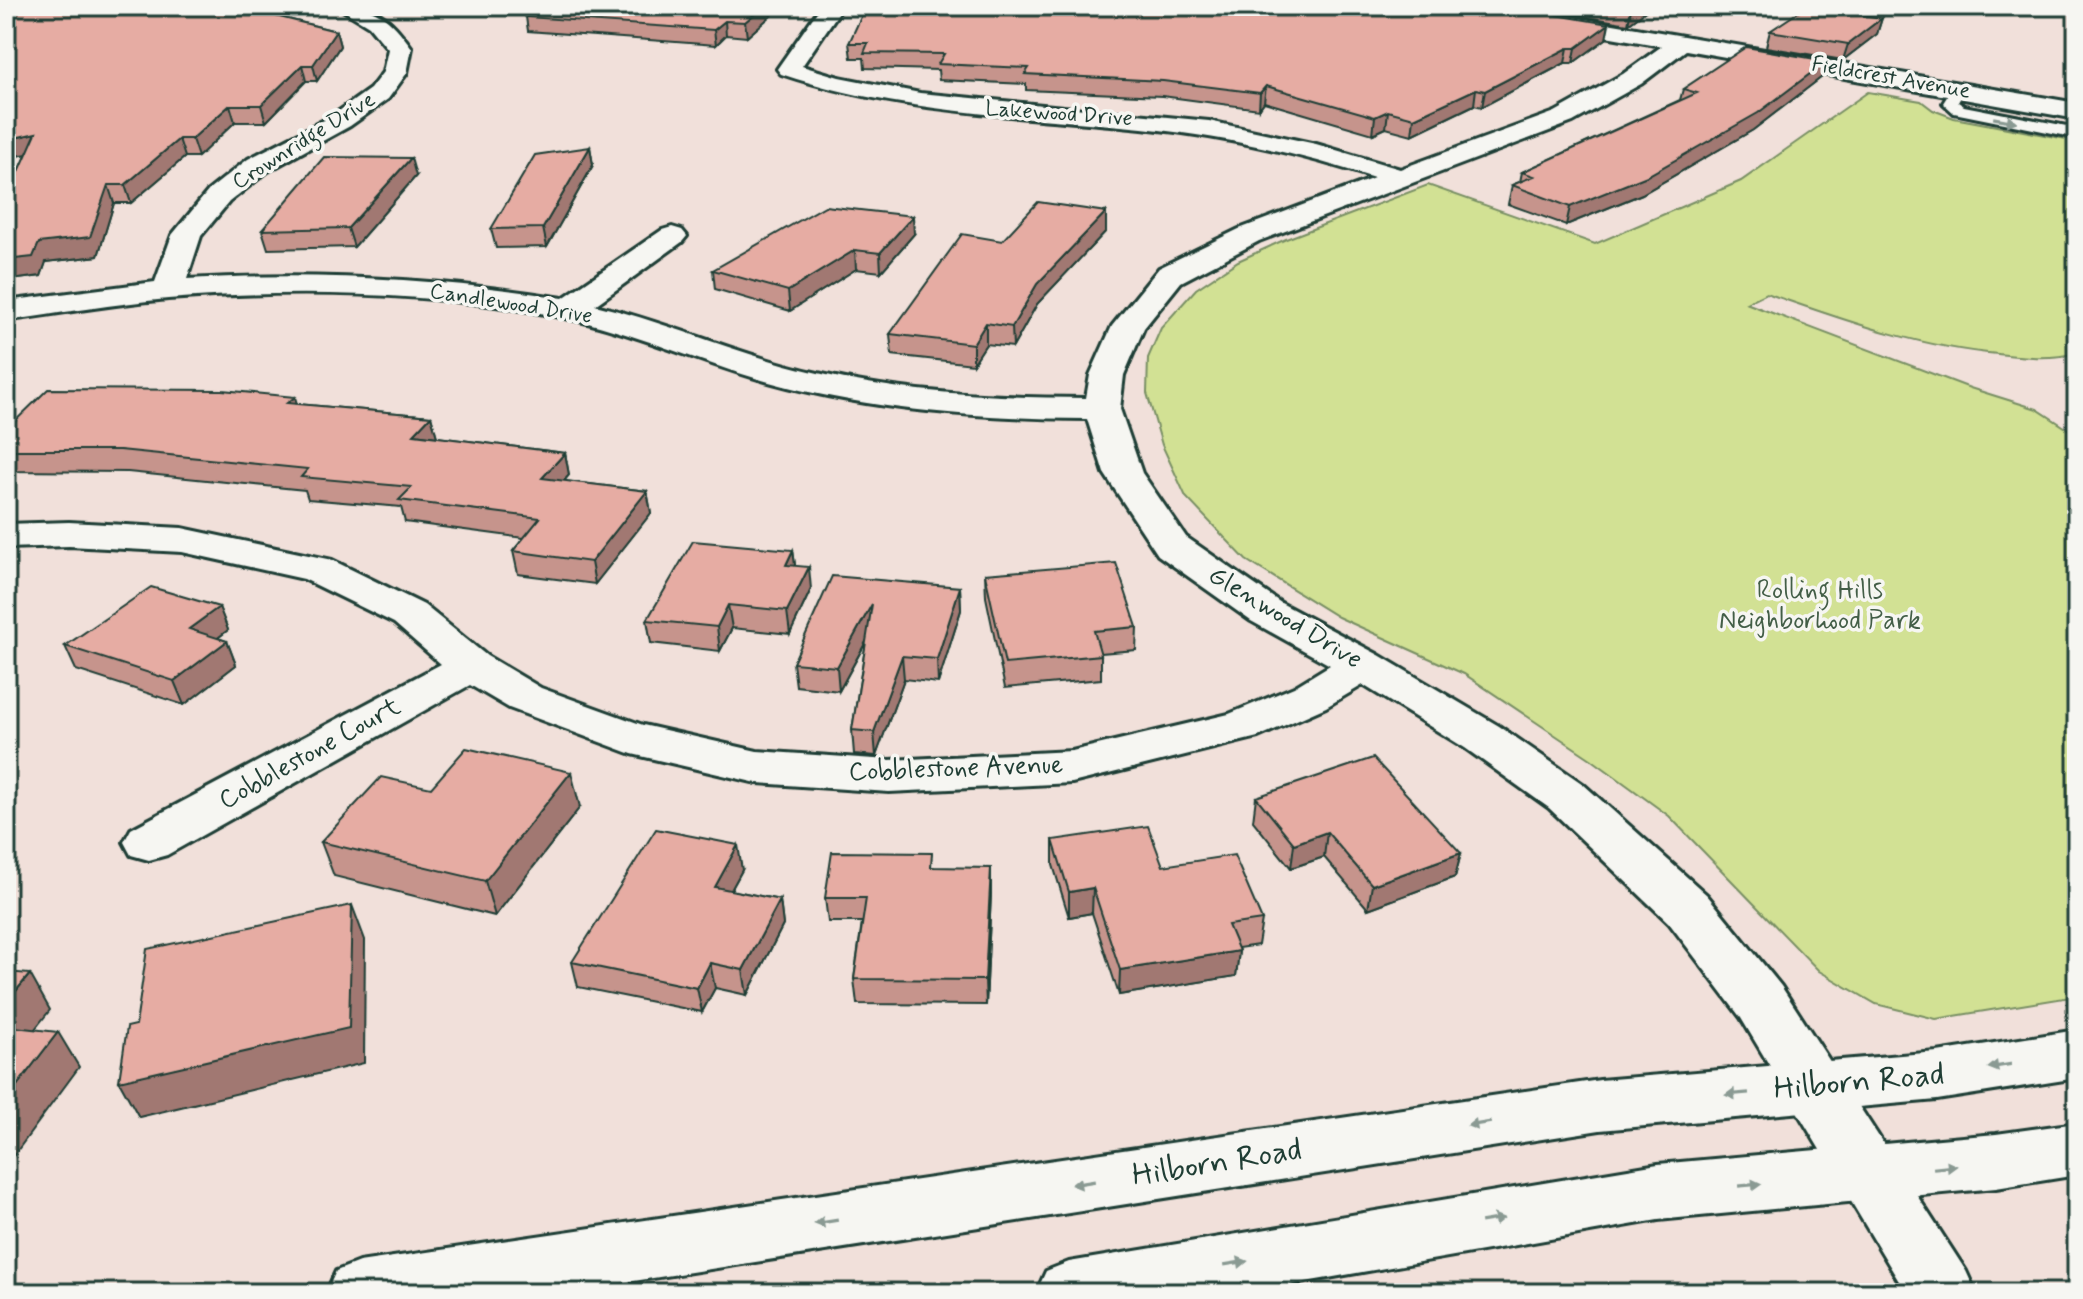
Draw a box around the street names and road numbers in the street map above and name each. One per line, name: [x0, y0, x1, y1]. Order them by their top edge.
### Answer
street label: Fieldcrest Avenue: [1809, 50, 1973, 106]
street label: Crownridge Drive: [227, 86, 382, 199]
street label: Lakewood Drive: [984, 95, 1134, 133]
street label: Candlewood Drive: [428, 277, 594, 331]
street label: Glenwood Drive: [1202, 559, 1368, 677]
street label: Cobblestone Court: [213, 690, 407, 818]
street label: Cobblestone Avenue: [848, 748, 1064, 790]
street label: Hilborn Road: [1772, 1054, 1946, 1110]
street label: Hilborn Road: [1129, 1129, 1305, 1197]

